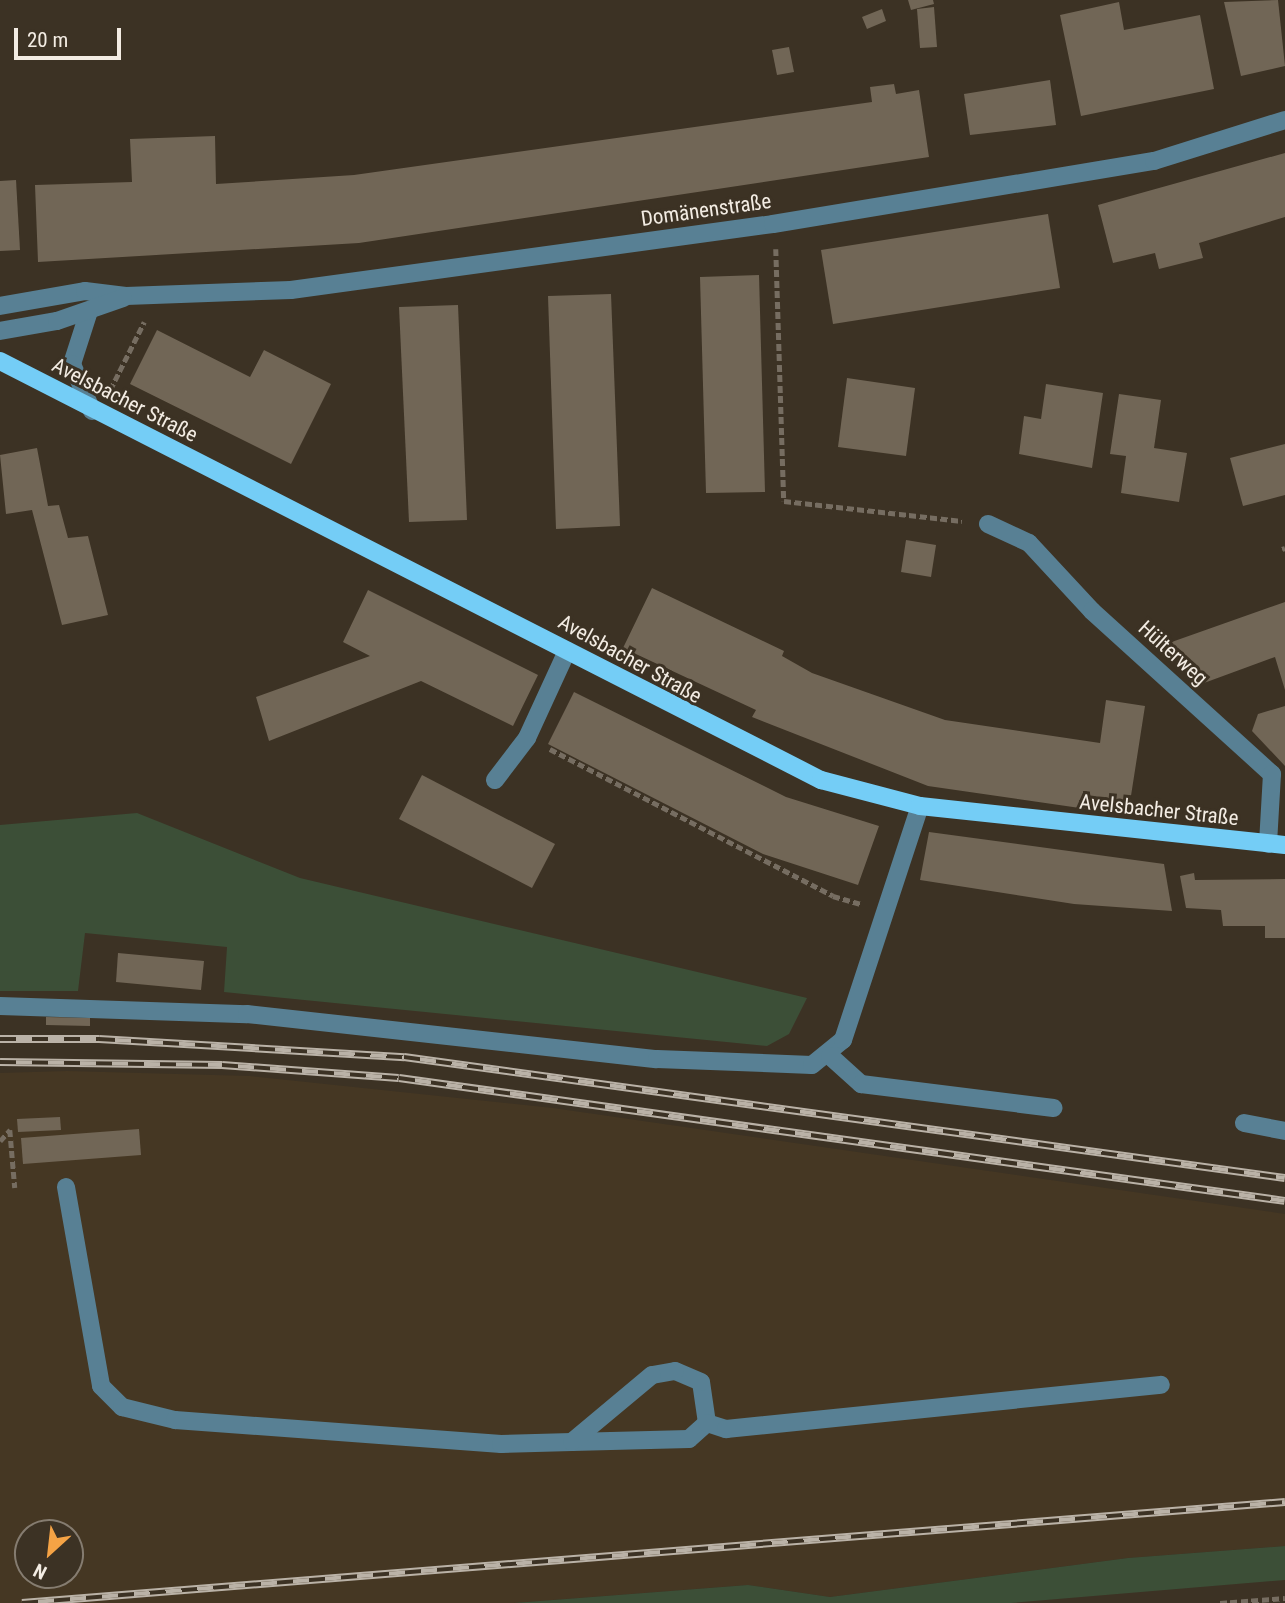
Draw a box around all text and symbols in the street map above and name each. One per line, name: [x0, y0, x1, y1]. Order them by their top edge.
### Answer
scale bar: [18, 14, 124, 58]
text: 20 m: [27, 28, 68, 52]
street label: Domänenstraße: [639, 188, 773, 232]
street label: Avelsbacher Straße: [48, 352, 202, 448]
street label: Avelsbacher Straße: [554, 609, 706, 709]
street label: Hülterweg: [1133, 615, 1213, 691]
street label: Avelsbacher Straße: [1078, 789, 1240, 831]
north arrow: [14, 1519, 84, 1589]
text: N: [30, 1558, 51, 1584]

